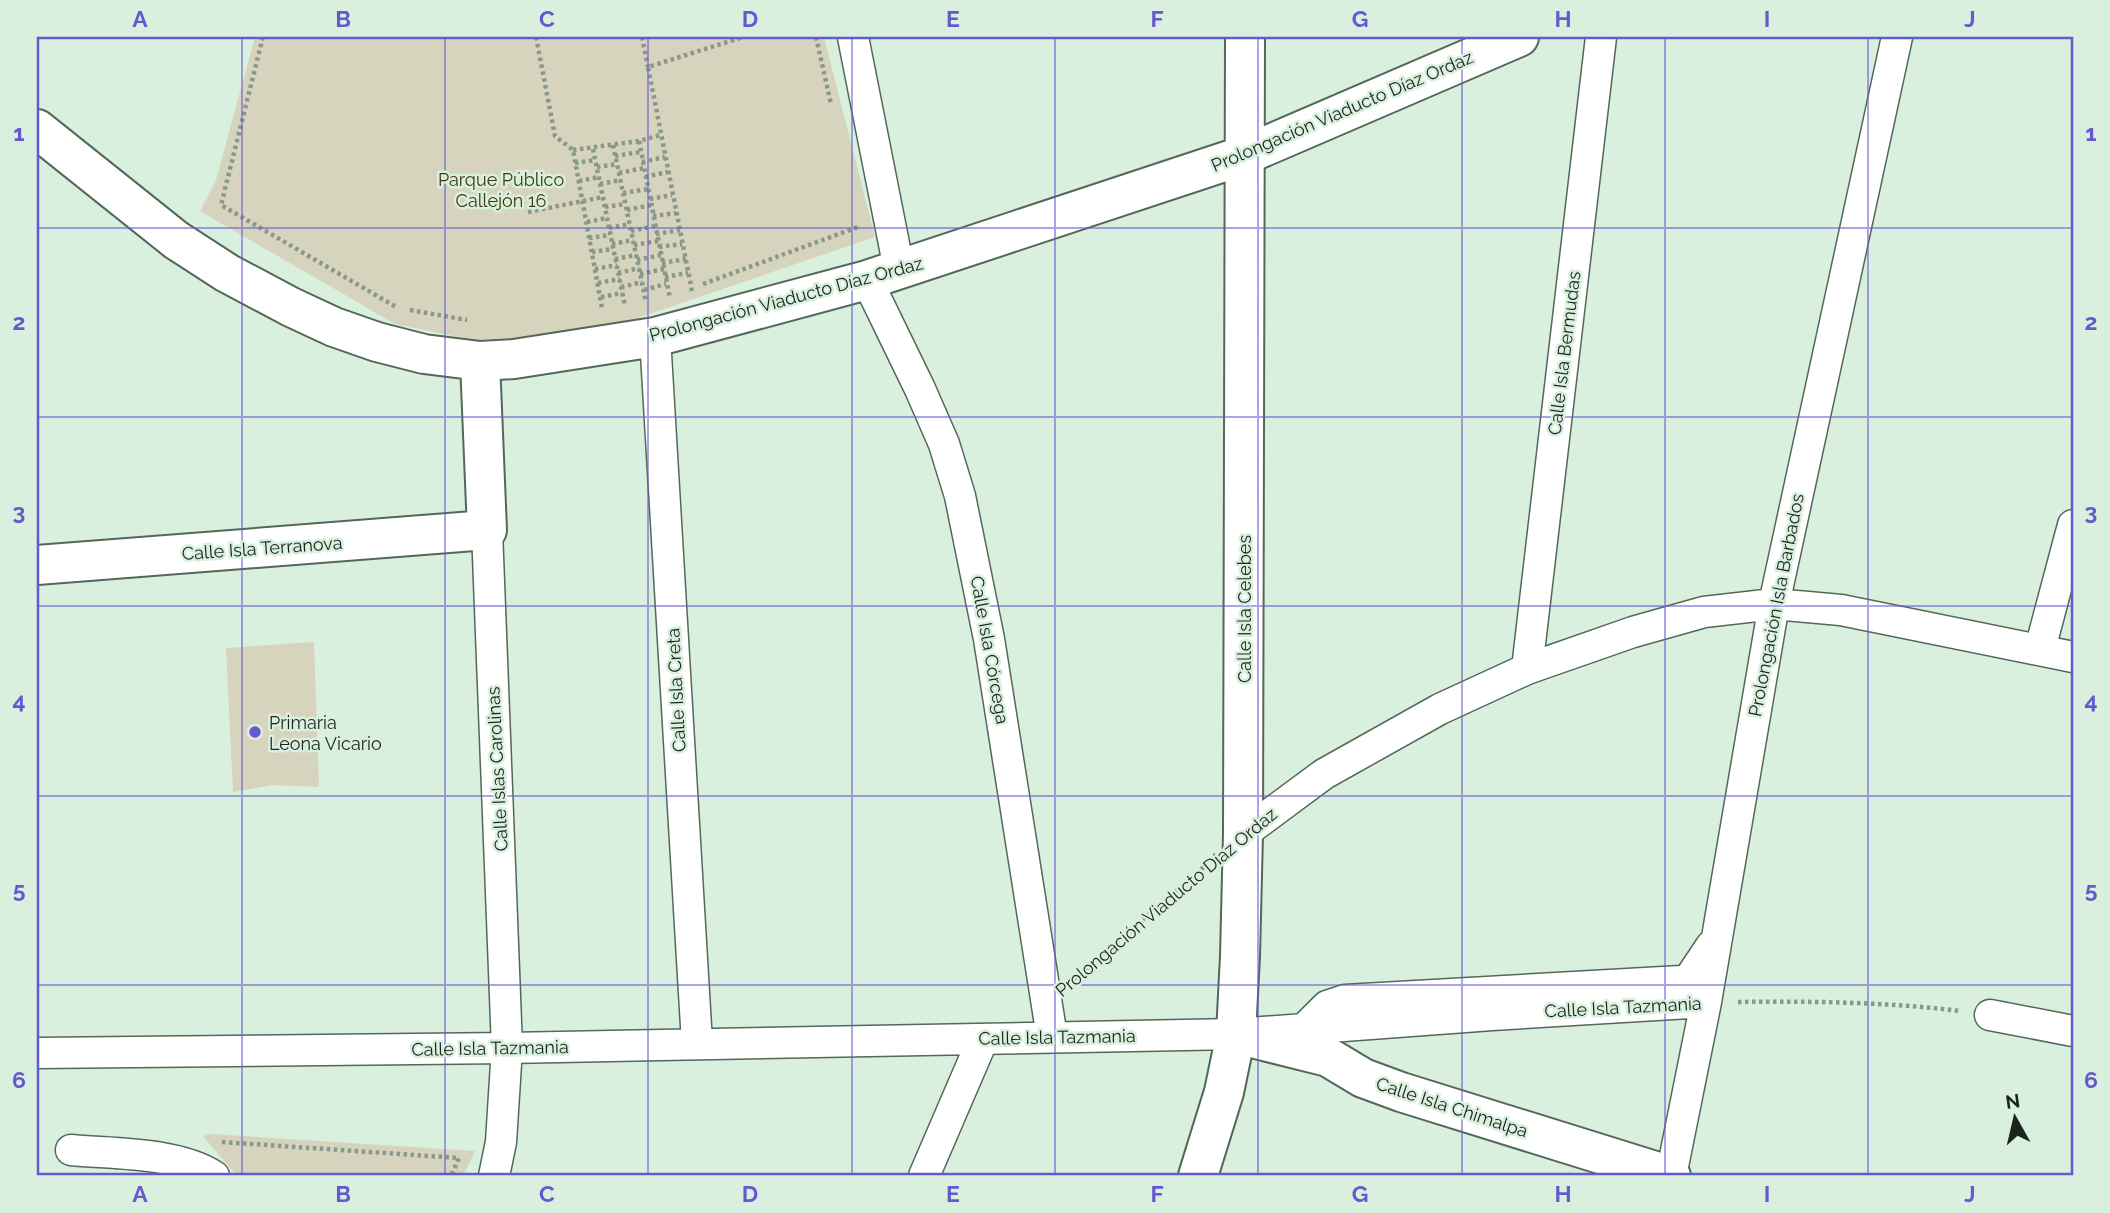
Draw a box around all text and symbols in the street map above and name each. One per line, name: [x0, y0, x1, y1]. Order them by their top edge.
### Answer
text: A: [132, 5, 148, 32]
text: B: [335, 5, 351, 32]
text: C: [539, 5, 555, 32]
text: D: [742, 5, 758, 32]
text: E: [946, 5, 960, 32]
text: F: [1150, 5, 1164, 32]
text: G: [1352, 5, 1368, 32]
text: H: [1554, 5, 1572, 32]
text: I: [1764, 5, 1770, 32]
text: J: [1964, 5, 1976, 32]
street label: Prolongación Viaducto Díaz Ordaz: [1208, 46, 1476, 176]
text: 1: [13, 119, 25, 146]
text: 1: [2085, 119, 2097, 146]
park label: Parque Público Callejón 16: [438, 169, 564, 211]
street label: Prolongación Viaducto Díaz Ordaz: [647, 252, 925, 346]
street label: Calle Isla Bermudas: [1544, 269, 1585, 436]
text: 2: [13, 308, 25, 335]
text: 2: [2085, 308, 2097, 335]
street label: Prolongación Isla Barbados: [1744, 491, 1808, 718]
text: 3: [13, 498, 25, 525]
text: 3: [2085, 498, 2097, 525]
street label: Calle Isla Terranova: [181, 532, 343, 564]
street label: Calle Isla Celebes: [1234, 535, 1255, 683]
street label: Calle Isla Córcega: [967, 574, 1013, 726]
street label: Calle Isla Creta: [662, 627, 690, 753]
street label: Calle Islas Carolinas: [482, 686, 512, 852]
text: 4: [12, 687, 26, 714]
text: 4: [2084, 687, 2098, 714]
place label: Primaria Leona Vicario: [269, 712, 382, 754]
marker: Primaria Leona Vicario: [247, 724, 263, 740]
street label: Prolongación Viaducto Díaz Ordaz: [1051, 803, 1281, 1001]
text: 5: [13, 876, 26, 903]
text: 5: [2085, 876, 2098, 903]
street label: Calle Isla Tazmania: [1544, 992, 1702, 1022]
street label: Calle Isla Tazmania: [978, 1025, 1136, 1049]
street label: Calle Isla Tazmania: [411, 1036, 569, 1060]
text: 6: [12, 1066, 26, 1093]
text: 6: [2084, 1066, 2098, 1093]
street label: Calle Isla Chimalpa: [1373, 1073, 1531, 1141]
north arrow: [1980, 1084, 2050, 1154]
text: N: [2004, 1089, 2021, 1113]
text: A: [132, 1180, 148, 1207]
text: B: [335, 1180, 351, 1207]
text: C: [539, 1180, 555, 1207]
text: D: [742, 1180, 758, 1207]
text: E: [946, 1180, 960, 1207]
text: F: [1150, 1180, 1164, 1207]
text: G: [1352, 1180, 1368, 1207]
text: H: [1554, 1180, 1572, 1207]
text: I: [1764, 1180, 1770, 1207]
text: J: [1964, 1180, 1976, 1207]

